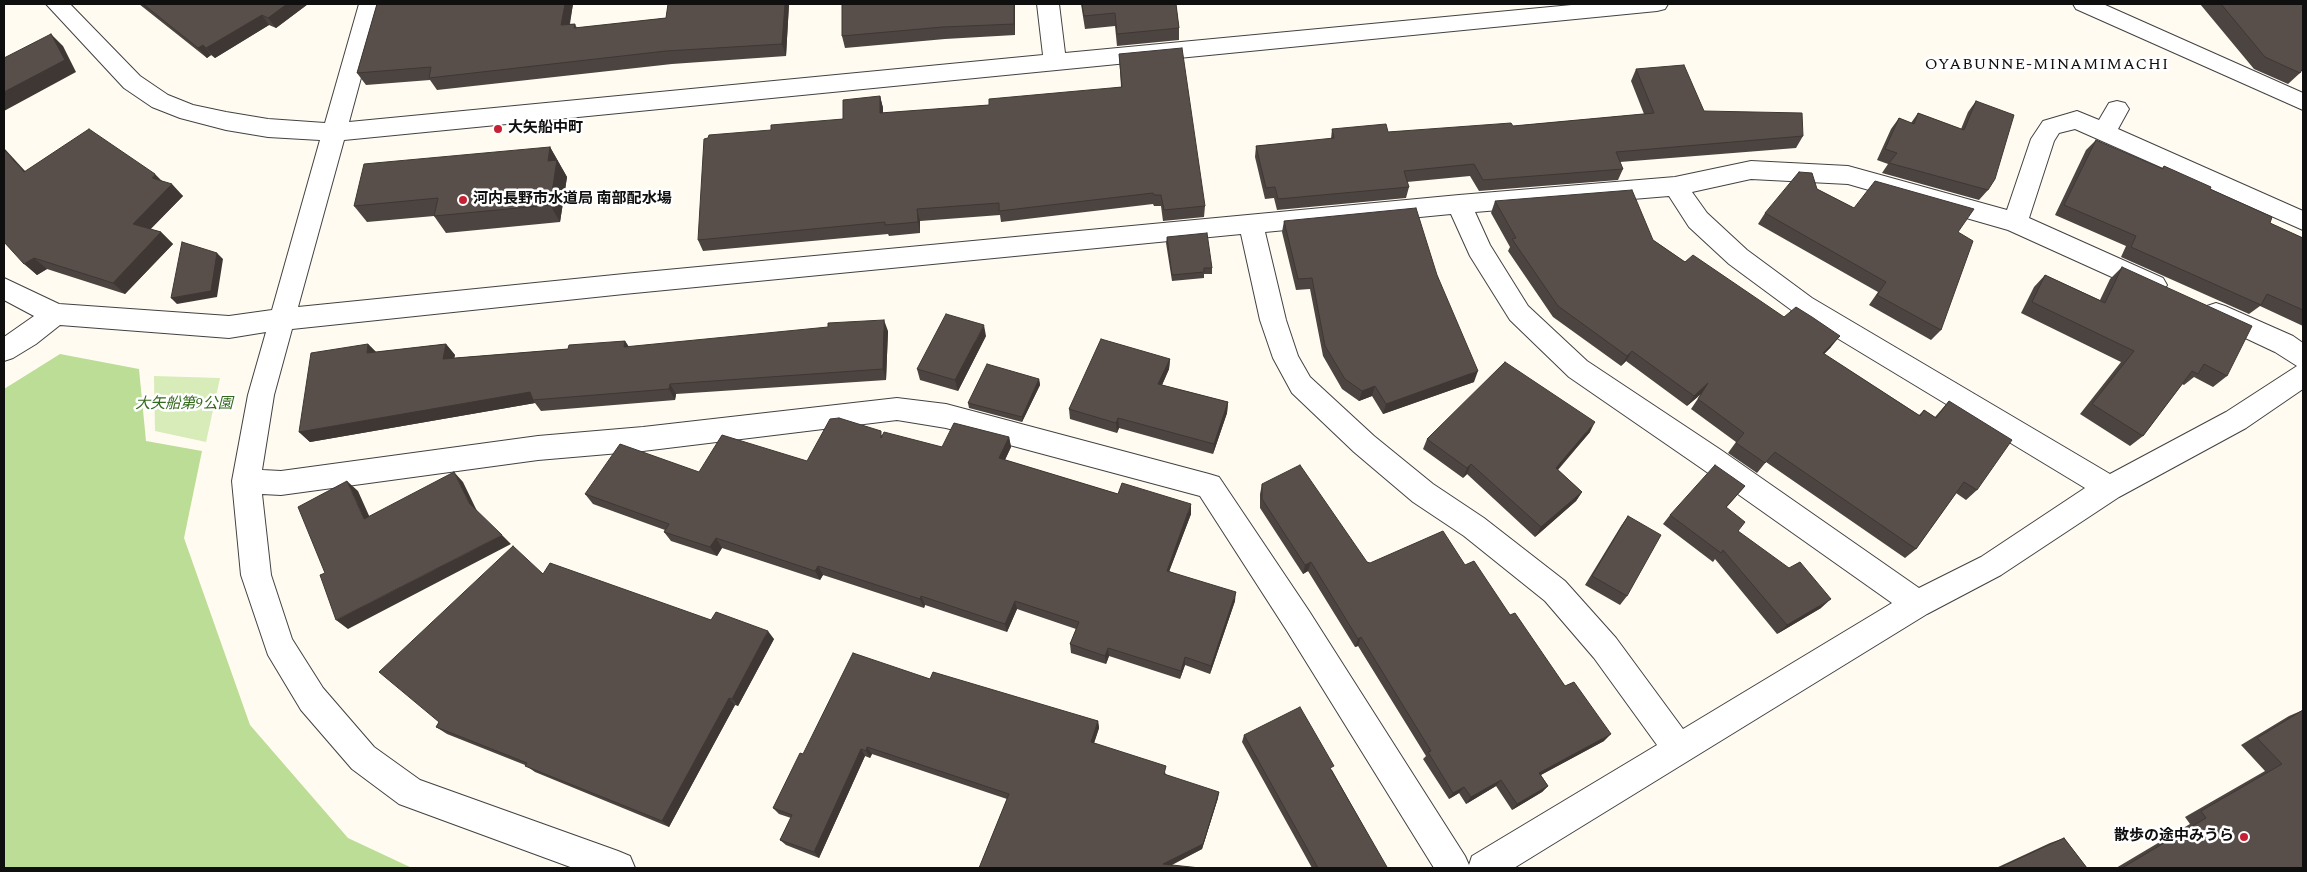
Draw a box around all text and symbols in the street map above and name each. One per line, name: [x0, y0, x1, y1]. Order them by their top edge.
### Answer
district label: OYABUNNE-MINAMIMACHI: [1922, 56, 2172, 76]
place label: 大矢船中町: [508, 120, 583, 138]
marker: 大矢船中町: [492, 123, 504, 135]
place label: 河内長野市水道局 南部配水場: [473, 191, 672, 209]
marker: 河内長野市水道局 南部配水場: [457, 194, 469, 206]
park label: 大矢船第9公園: [135, 396, 233, 414]
place label: 散歩の途中みうら: [2114, 828, 2234, 846]
marker: 散歩の途中みうら: [2238, 831, 2250, 843]

